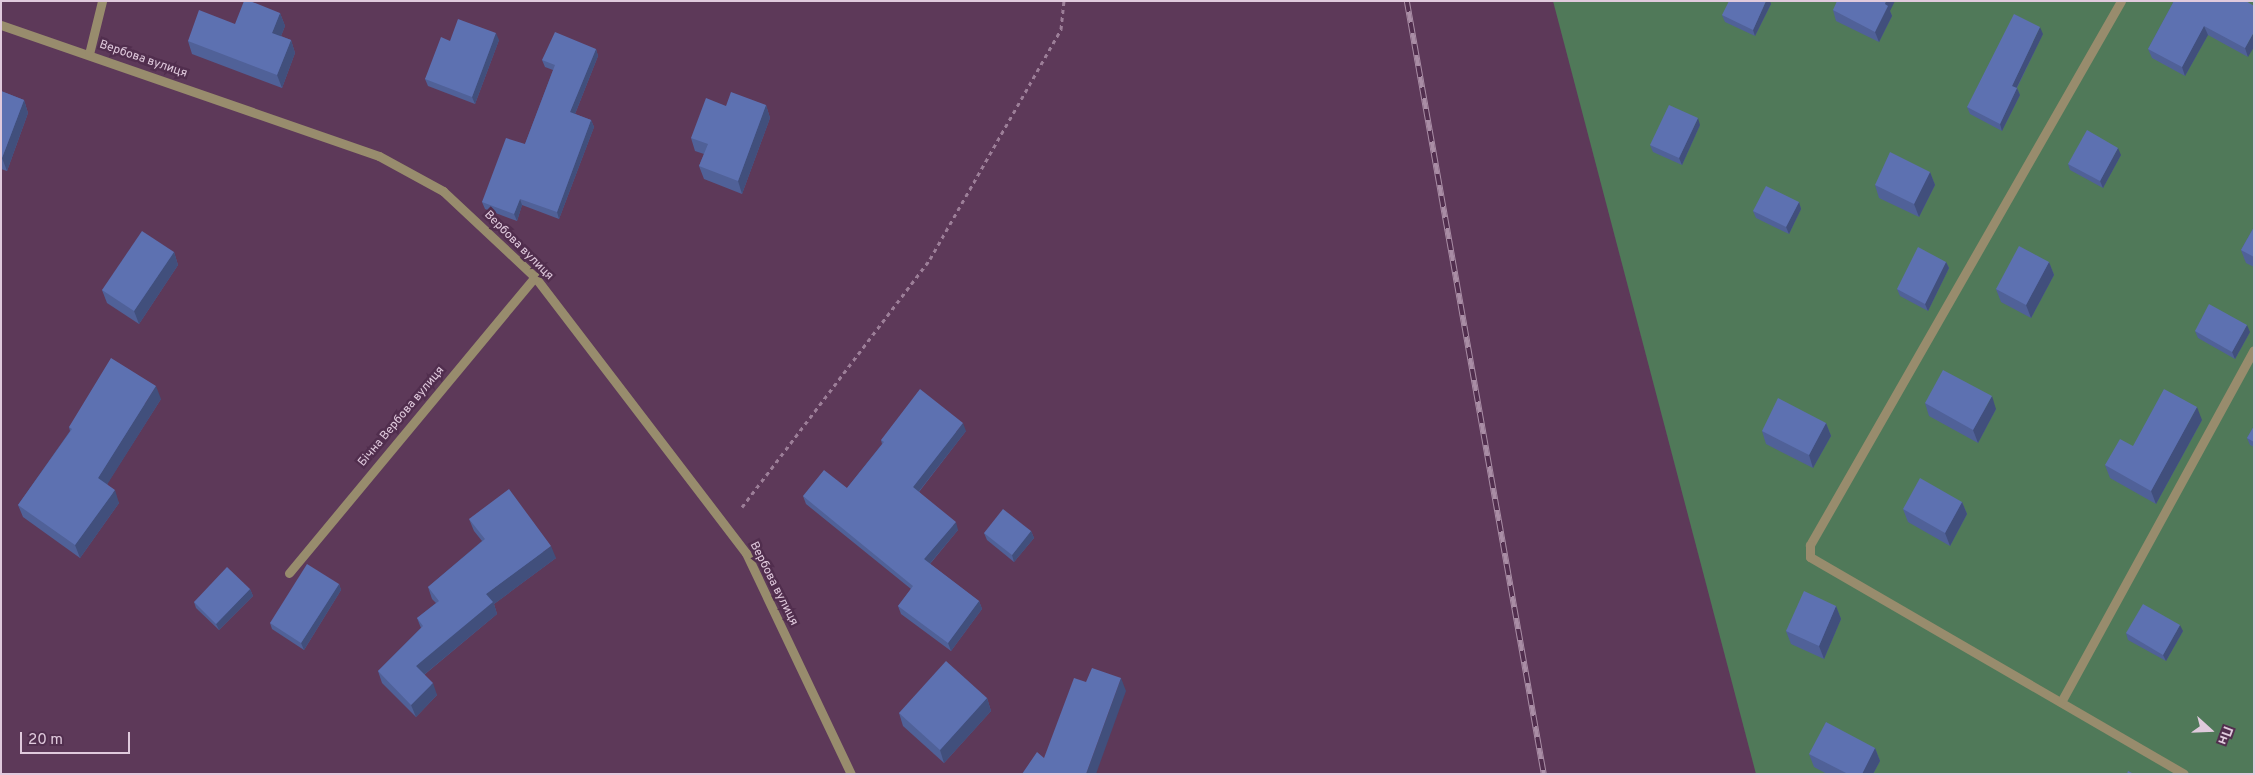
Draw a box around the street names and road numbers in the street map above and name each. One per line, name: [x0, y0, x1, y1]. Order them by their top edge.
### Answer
street label: Вербова вулиця: [97, 38, 189, 82]
street label: Вербова вулиця: [480, 208, 556, 284]
street label: Бічна Вербова вулиця: [356, 364, 448, 470]
street label: Вербова вулиця: [746, 540, 800, 628]

